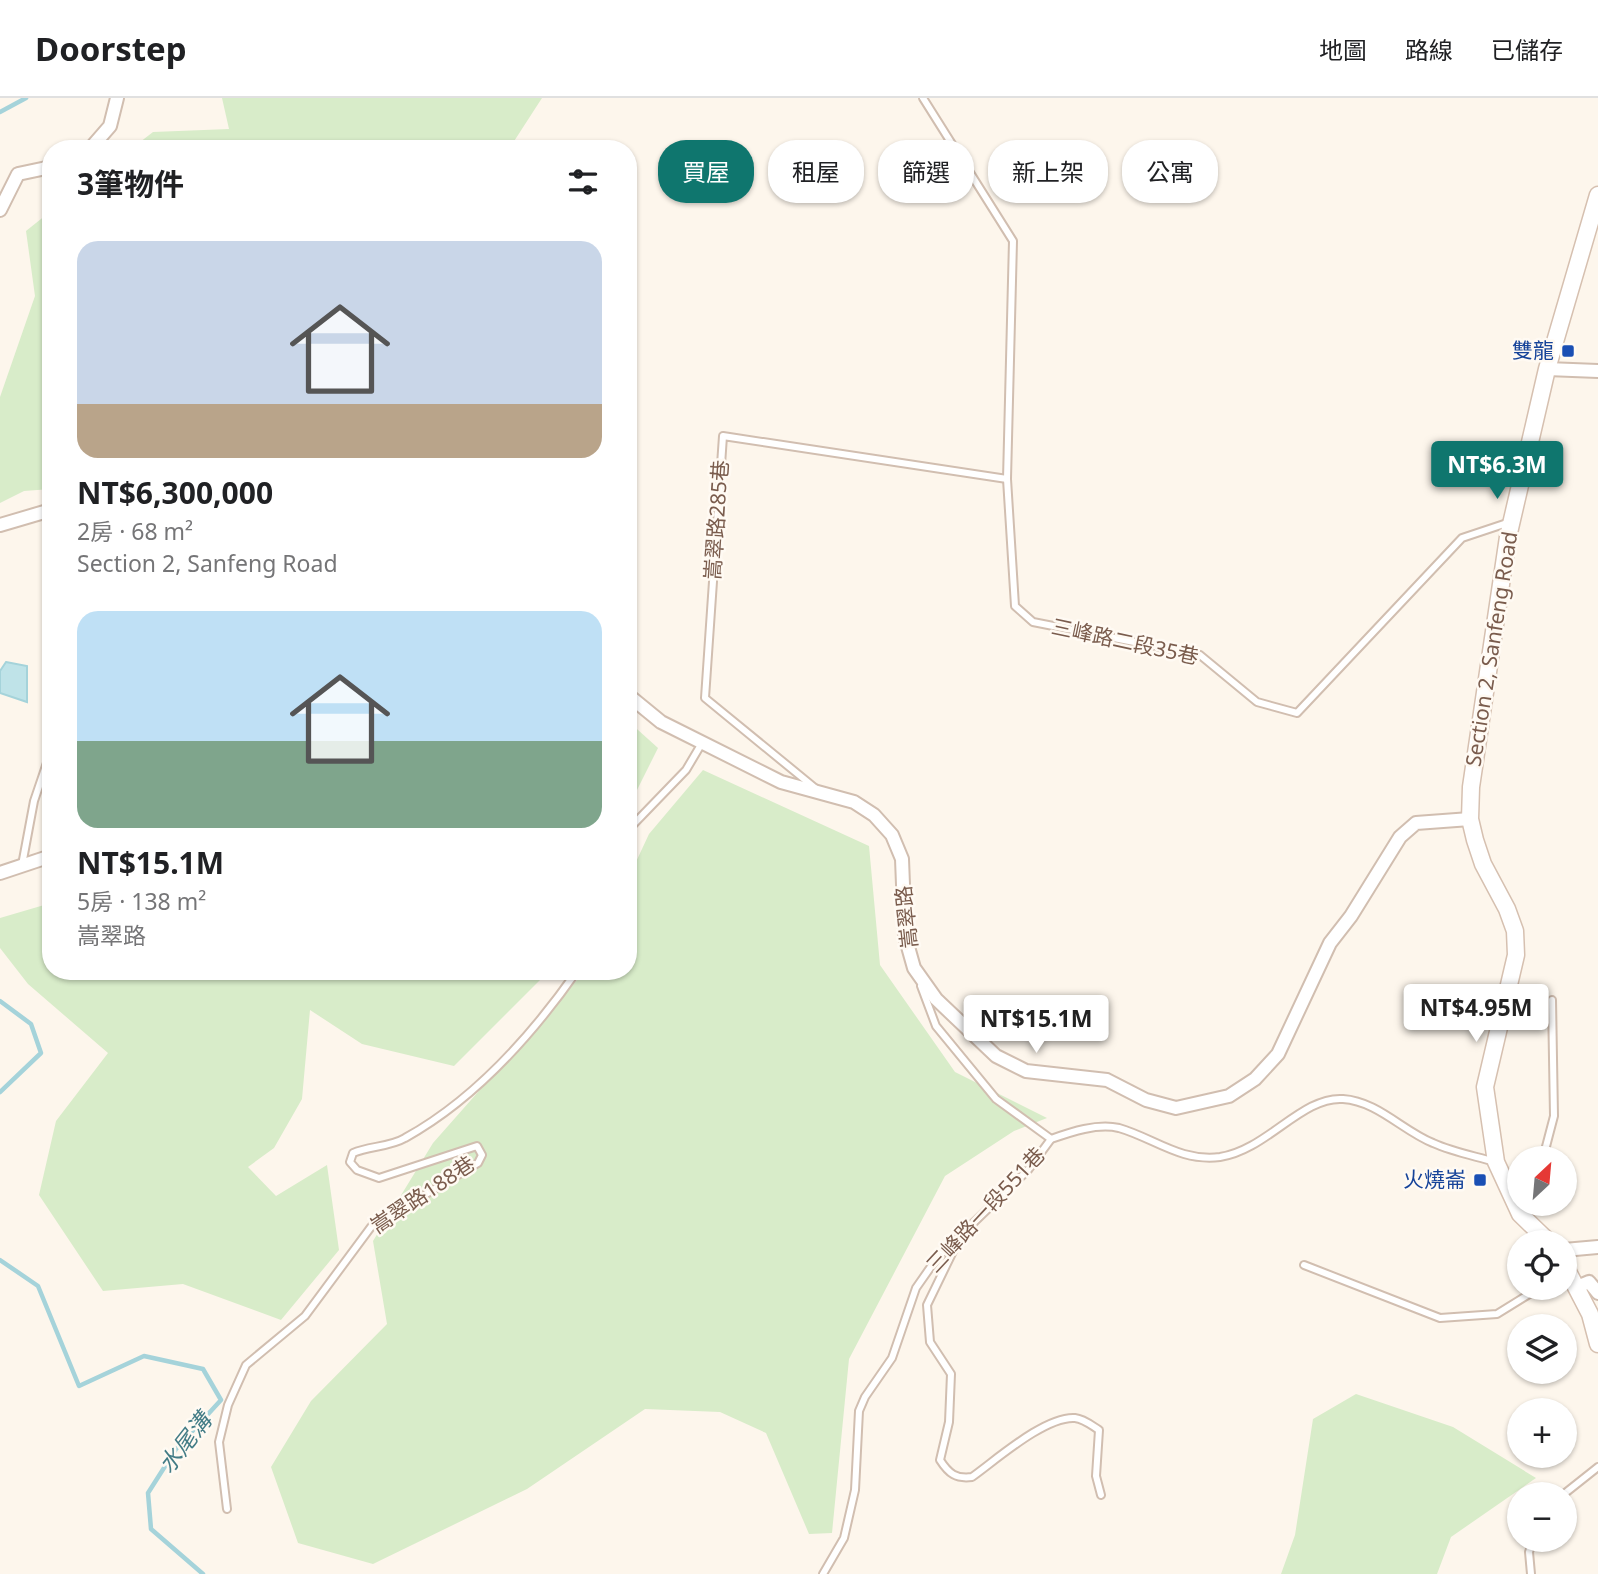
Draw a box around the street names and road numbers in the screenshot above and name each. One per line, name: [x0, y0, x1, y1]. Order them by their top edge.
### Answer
street label: 嵩翠路285巷: [698, 459, 734, 581]
street label: Section 2, Sanfeng Road: [1459, 529, 1523, 769]
street label: 三峰路二段35巷: [1049, 612, 1201, 670]
street label: 嵩翠路: [889, 884, 923, 950]
street label: 三峰路一段551巷: [920, 1141, 1051, 1278]
street label: 嵩翠路188巷: [365, 1149, 480, 1239]

